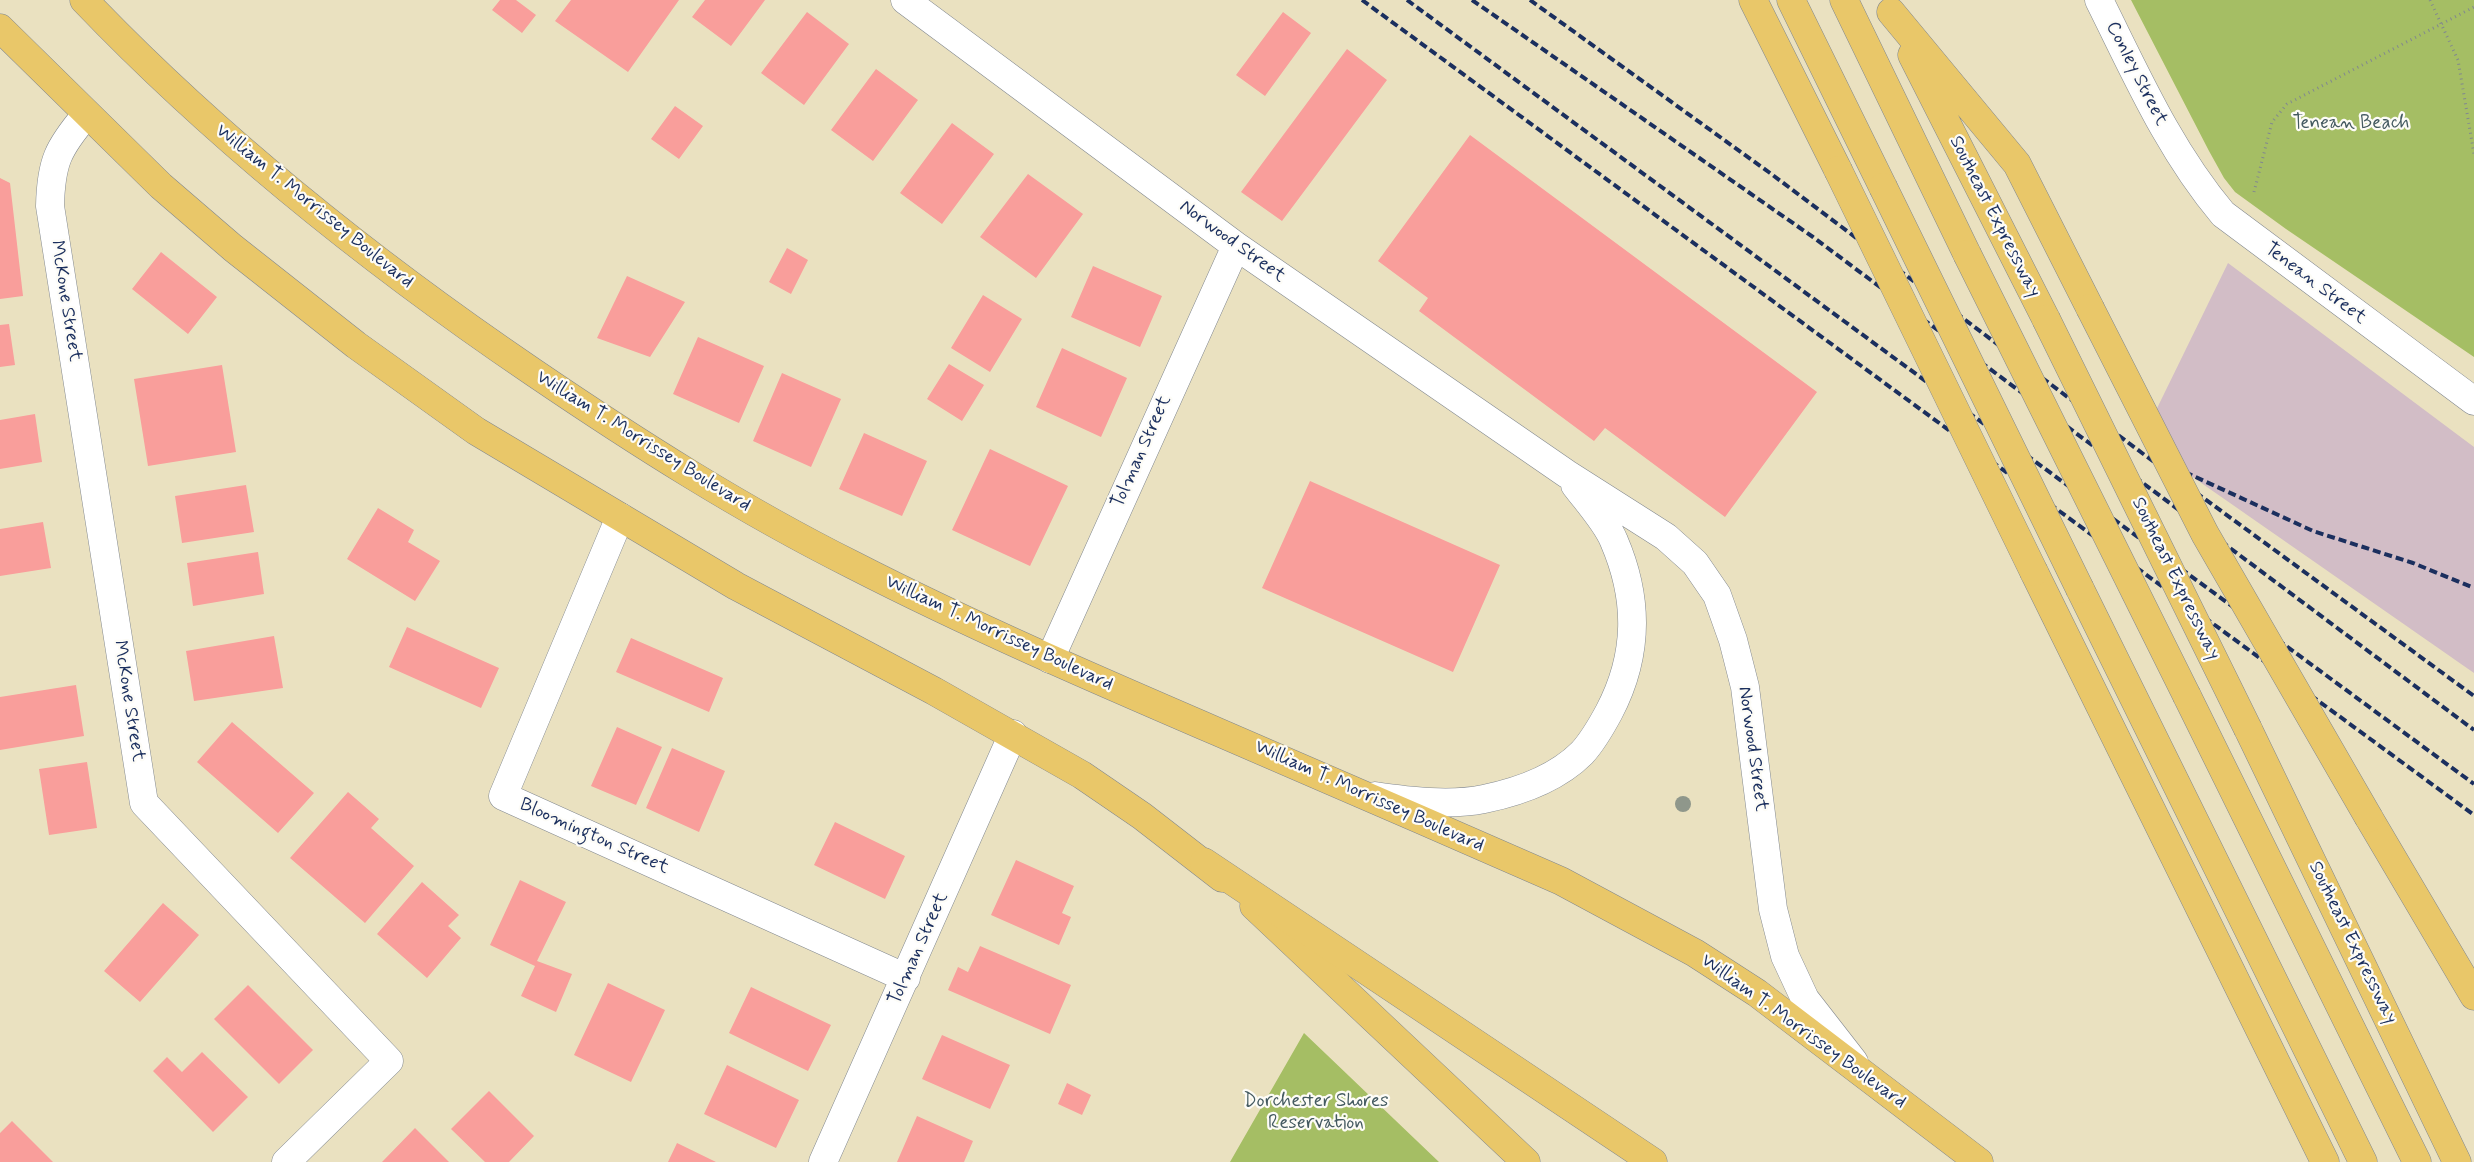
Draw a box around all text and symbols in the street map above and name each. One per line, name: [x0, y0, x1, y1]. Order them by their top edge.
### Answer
street label: Conley Street: [2100, 18, 2172, 130]
park label: Tenean Beach: [2293, 113, 2409, 135]
street label: William T. Morrissey Boulevard: [210, 120, 418, 294]
street label: Southeast Expressway: [1943, 132, 2045, 302]
street label: Norwood Street: [1174, 196, 1290, 288]
street label: Tenean Street: [2259, 238, 2371, 330]
street label: McKone Street: [44, 239, 86, 363]
street label: William T. Morrissey Boulevard: [532, 366, 754, 518]
street label: Tolman Street: [1107, 392, 1177, 512]
street label: Southeast Expressway: [2126, 494, 2224, 664]
street label: William T. Morrissey Boulevard: [882, 571, 1116, 697]
street label: McKone Street: [107, 639, 149, 763]
street label: Norwood Street: [1732, 685, 1772, 813]
street label: William T. Morrissey Boulevard: [1251, 736, 1487, 858]
street label: Bloomington Street: [516, 794, 672, 880]
street label: Southeast Expressway: [2303, 858, 2401, 1028]
street label: Tolman Street: [884, 889, 954, 1009]
street label: William T. Morrissey Boulevard: [1696, 950, 1910, 1114]
park label: Dorchester Shores Reservation: [1243, 1091, 1389, 1135]

